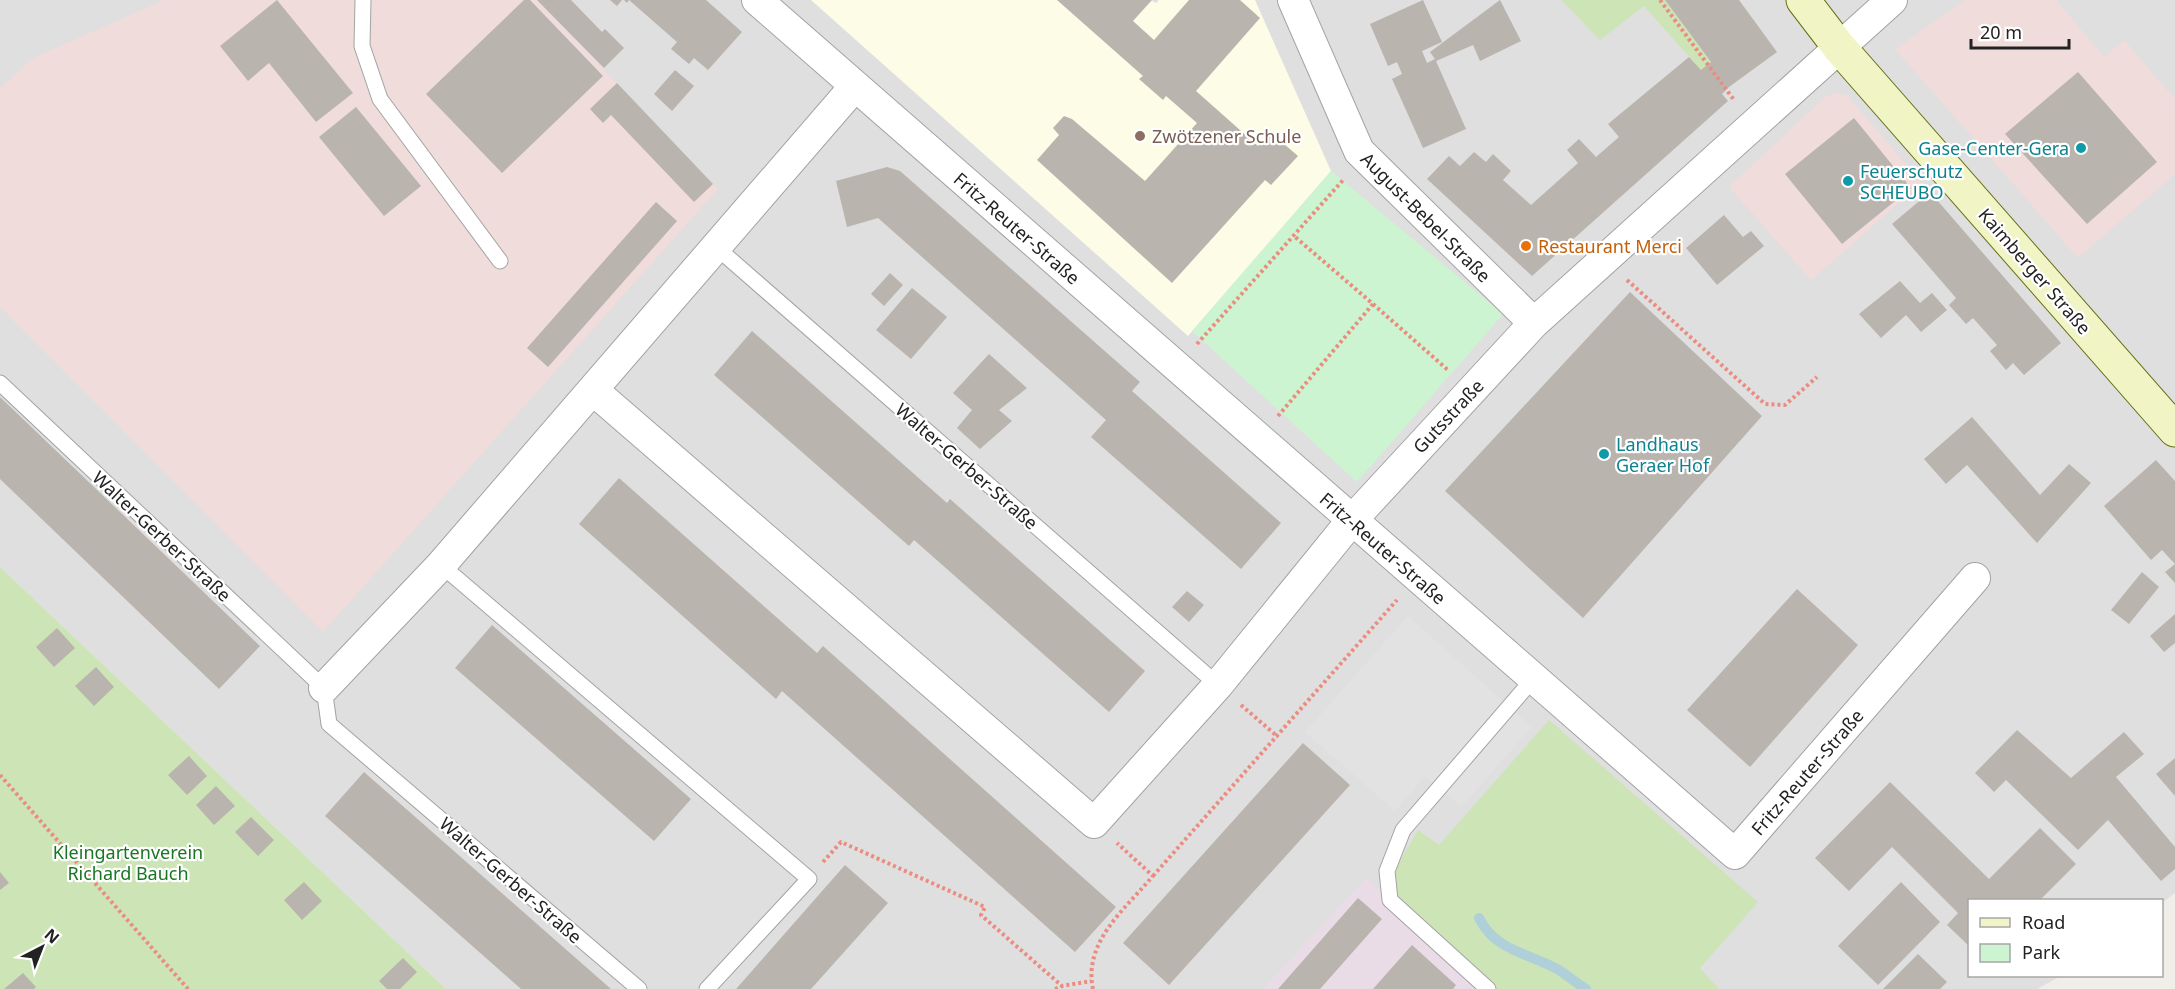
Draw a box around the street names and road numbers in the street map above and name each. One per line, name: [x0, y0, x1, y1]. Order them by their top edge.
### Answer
street label: August-Bebel-Straße: [1356, 147, 1496, 287]
street label: Fritz-Reuter-Straße: [949, 167, 1085, 289]
street label: Kaimberger Straße: [1974, 203, 2096, 339]
street label: Gutsstraße: [1407, 374, 1489, 458]
street label: Walter-Gerber-Straße: [891, 397, 1043, 535]
street label: Walter-Gerber-Straße: [88, 465, 236, 607]
street label: Fritz-Reuter-Straße: [1315, 487, 1451, 609]
street label: Fritz-Reuter-Straße: [1746, 704, 1868, 840]
street label: Walter-Gerber-Straße: [435, 811, 587, 949]

